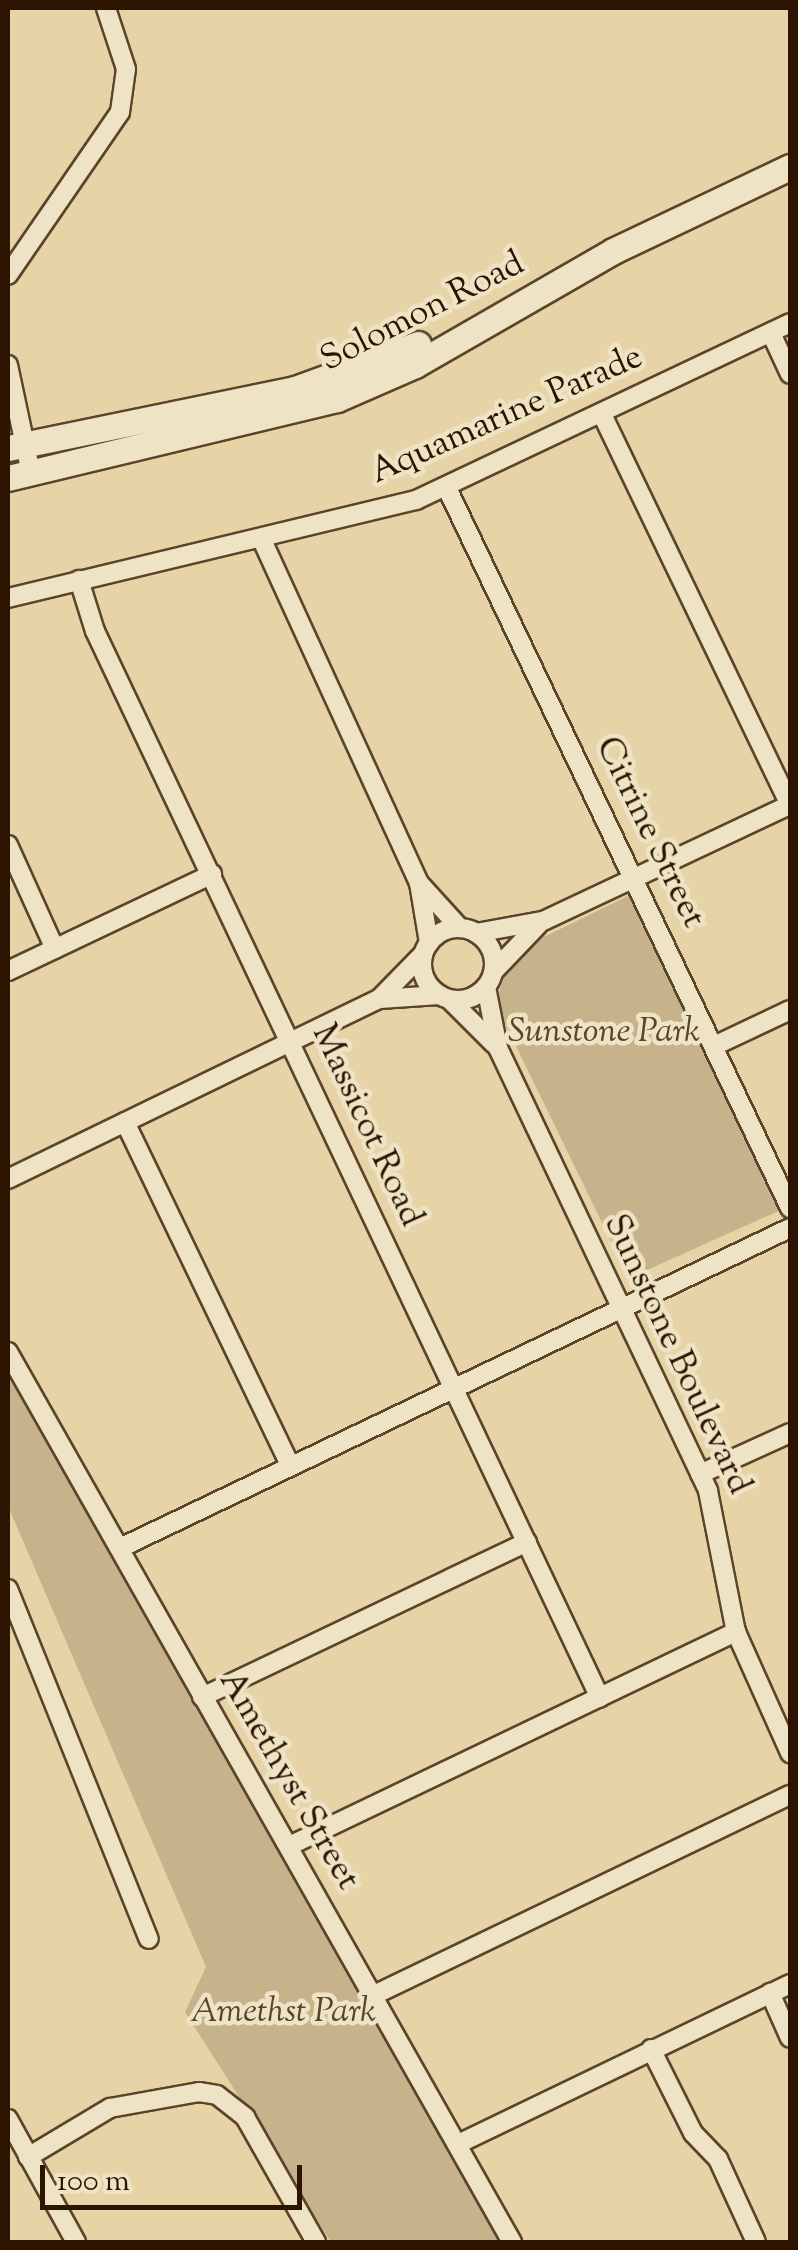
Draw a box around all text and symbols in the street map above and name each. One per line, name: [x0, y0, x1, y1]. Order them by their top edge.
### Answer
street label: Solomon Road: [314, 244, 532, 382]
street label: Aquamarine Parade: [364, 337, 650, 495]
street label: Citrine Street: [585, 731, 713, 935]
park label: Sunstone Park: [508, 1012, 700, 1054]
street label: Massicot Road: [301, 1018, 431, 1234]
street label: Sunstone Boulevard: [593, 1208, 759, 1502]
street label: Amethyst Street: [208, 1664, 368, 1898]
park label: Amethst Park: [190, 1992, 376, 2034]
scale bar: [45, 2145, 308, 2207]
text: 100 m: [57, 2161, 130, 2204]

